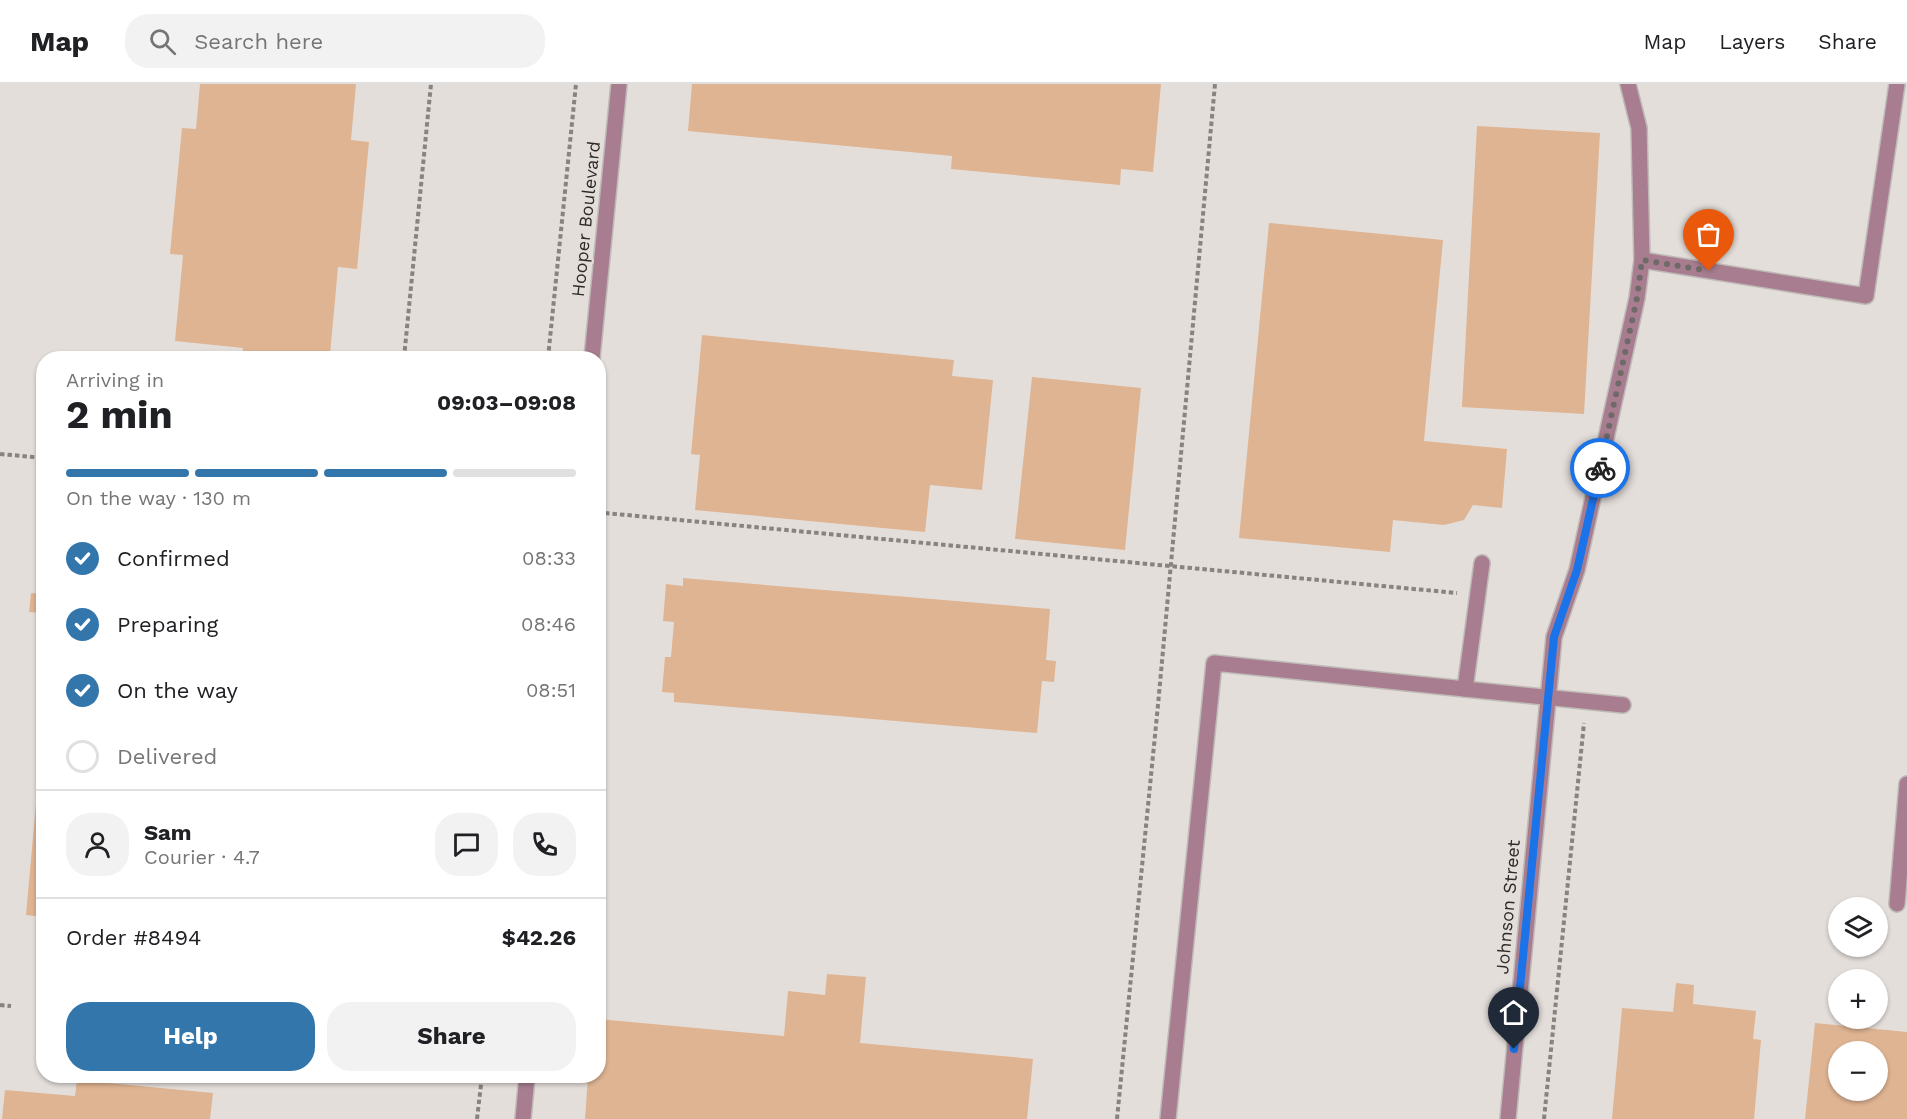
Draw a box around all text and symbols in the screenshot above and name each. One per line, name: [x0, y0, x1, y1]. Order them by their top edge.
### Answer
search box: [125, 14, 545, 68]
text: Map: [30, 25, 89, 58]
icon: search: [146, 25, 179, 58]
text: Search here: [194, 29, 323, 54]
text: Map: [1643, 29, 1686, 54]
text: Layers: [1719, 29, 1785, 54]
text: Share: [1818, 29, 1877, 54]
street label: Hooper Boulevard: [567, 140, 604, 298]
pin: [1683, 209, 1734, 271]
icon: bag: [1692, 218, 1725, 251]
text: Arriving in: [66, 368, 164, 392]
text: 09:03–09:08: [437, 390, 576, 415]
text: 2 min: [66, 392, 173, 437]
courier: [1570, 438, 1630, 498]
icon: bike: [1584, 452, 1617, 485]
text: On the way · 130 m: [66, 486, 251, 510]
icon: check: [66, 542, 99, 575]
text: Confirmed: [117, 546, 230, 571]
text: 08:33: [522, 546, 576, 570]
icon: check: [66, 608, 99, 641]
text: Preparing: [117, 612, 218, 637]
text: 08:46: [521, 612, 576, 636]
icon: check: [66, 674, 99, 707]
text: On the way: [117, 678, 238, 703]
text: 08:51: [526, 678, 576, 702]
text: Delivered: [117, 744, 217, 769]
button: person: [66, 813, 129, 876]
button: chat: [435, 813, 498, 876]
button: phone: [513, 813, 576, 876]
text: Sam: [144, 820, 192, 845]
street label: Johnson Street: [1491, 838, 1524, 975]
text: Courier · 4.7: [144, 845, 260, 869]
map controls: [1828, 897, 1888, 1101]
button: layers: [1828, 897, 1888, 957]
text: Order #8494: [66, 925, 202, 950]
text: $42.26: [502, 925, 576, 950]
button: +: [1828, 969, 1888, 1029]
pin: [1488, 987, 1539, 1049]
icon: home: [1497, 996, 1530, 1029]
button: Help: [66, 1002, 315, 1071]
button: Share: [327, 1002, 576, 1071]
button: −: [1828, 1041, 1888, 1101]

